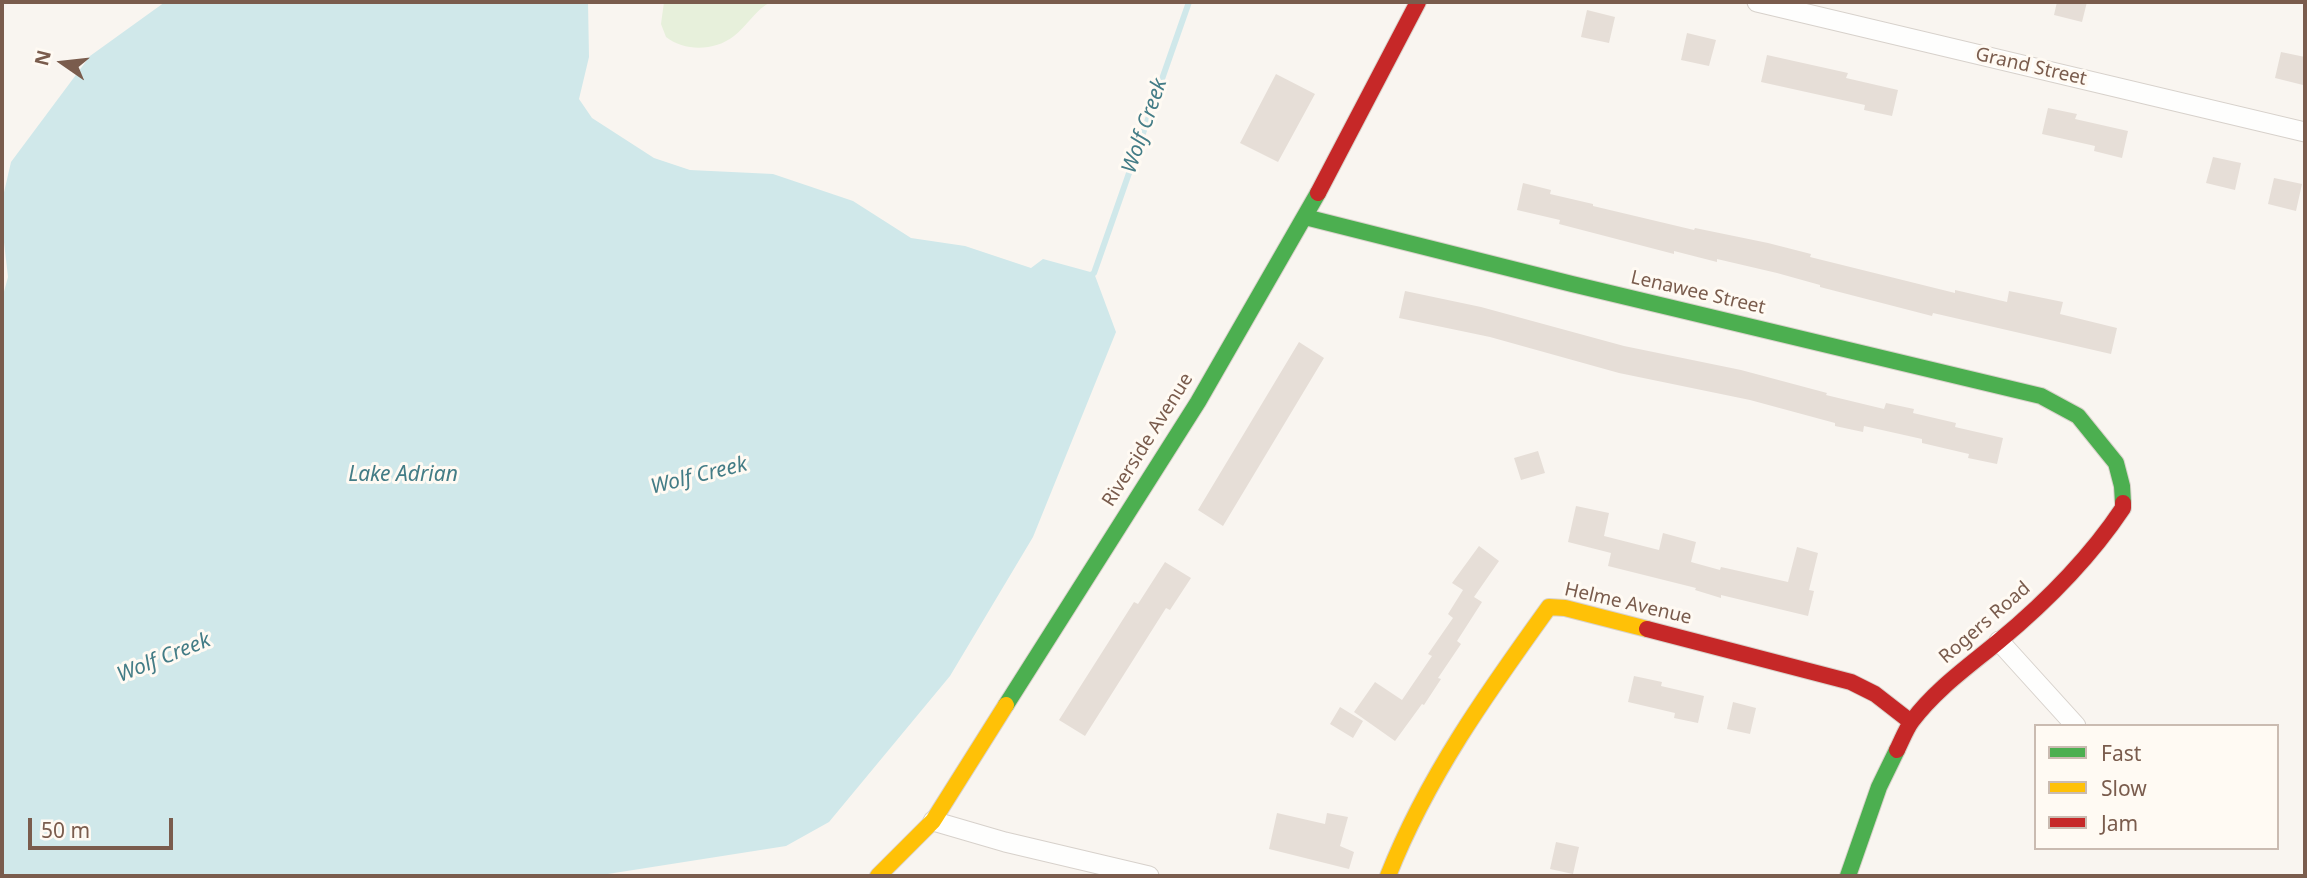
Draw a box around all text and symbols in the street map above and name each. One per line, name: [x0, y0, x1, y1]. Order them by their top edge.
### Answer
north arrow: [28, 28, 98, 98]
street label: Grand Street: [1973, 43, 2089, 91]
text: N: [28, 47, 57, 69]
water label: Wolf Creek: [1117, 75, 1173, 177]
street label: Lenawee Street: [1628, 266, 1768, 320]
street label: Riverside Avenue: [1098, 369, 1198, 511]
water label: Wolf Creek: [648, 452, 750, 500]
water label: Lake Adrian: [348, 462, 458, 488]
street label: Rogers Road: [1935, 577, 2035, 669]
street label: Helme Avenue: [1562, 578, 1694, 630]
water label: Wolf Creek: [114, 628, 214, 688]
legend: [2034, 724, 2279, 850]
text: Fast: [2101, 739, 2141, 767]
text: Slow: [2101, 774, 2147, 802]
scale bar: [32, 804, 177, 848]
text: Jam: [2101, 809, 2138, 837]
text: 50 m: [41, 816, 90, 844]

